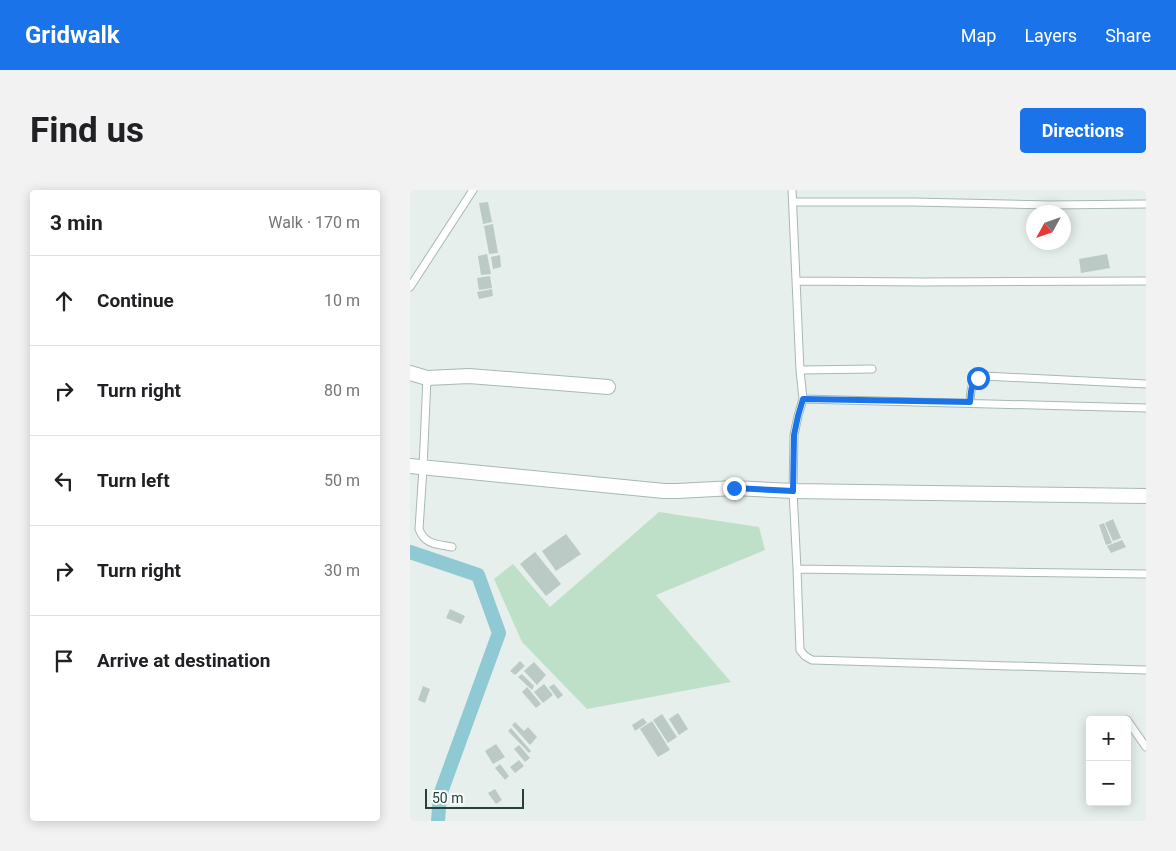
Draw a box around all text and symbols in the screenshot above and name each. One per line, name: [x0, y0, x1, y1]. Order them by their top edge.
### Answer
text: Gridwalk: [25, 21, 120, 49]
text: Map: [961, 25, 996, 46]
text: Layers: [1024, 25, 1077, 46]
text: Share: [1105, 25, 1151, 46]
button: Directions: [1020, 108, 1146, 153]
text: Find us: [30, 110, 144, 151]
north arrow: [1026, 205, 1071, 250]
text: 3 min: [50, 211, 103, 235]
text: Walk · 170 m: [268, 213, 360, 232]
icon: ahead: [50, 287, 78, 315]
text: Continue: [97, 289, 174, 312]
text: 10 m: [324, 291, 360, 310]
route start: [967, 367, 990, 390]
icon: right: [50, 377, 78, 405]
text: Turn right: [97, 379, 181, 402]
text: 80 m: [324, 381, 360, 400]
icon: left: [50, 467, 78, 495]
text: Turn left: [97, 469, 170, 492]
text: 50 m: [324, 471, 360, 490]
route end: [723, 477, 746, 500]
icon: right: [50, 557, 78, 585]
text: Turn right: [97, 559, 181, 582]
text: 30 m: [324, 561, 360, 580]
icon: arrive: [50, 647, 78, 675]
text: Arrive at destination: [97, 649, 270, 672]
map controls: [1086, 716, 1131, 806]
button: +: [1086, 716, 1131, 761]
button: −: [1086, 761, 1131, 806]
scale bar: [425, 786, 524, 809]
text: 50 m: [432, 790, 464, 806]

